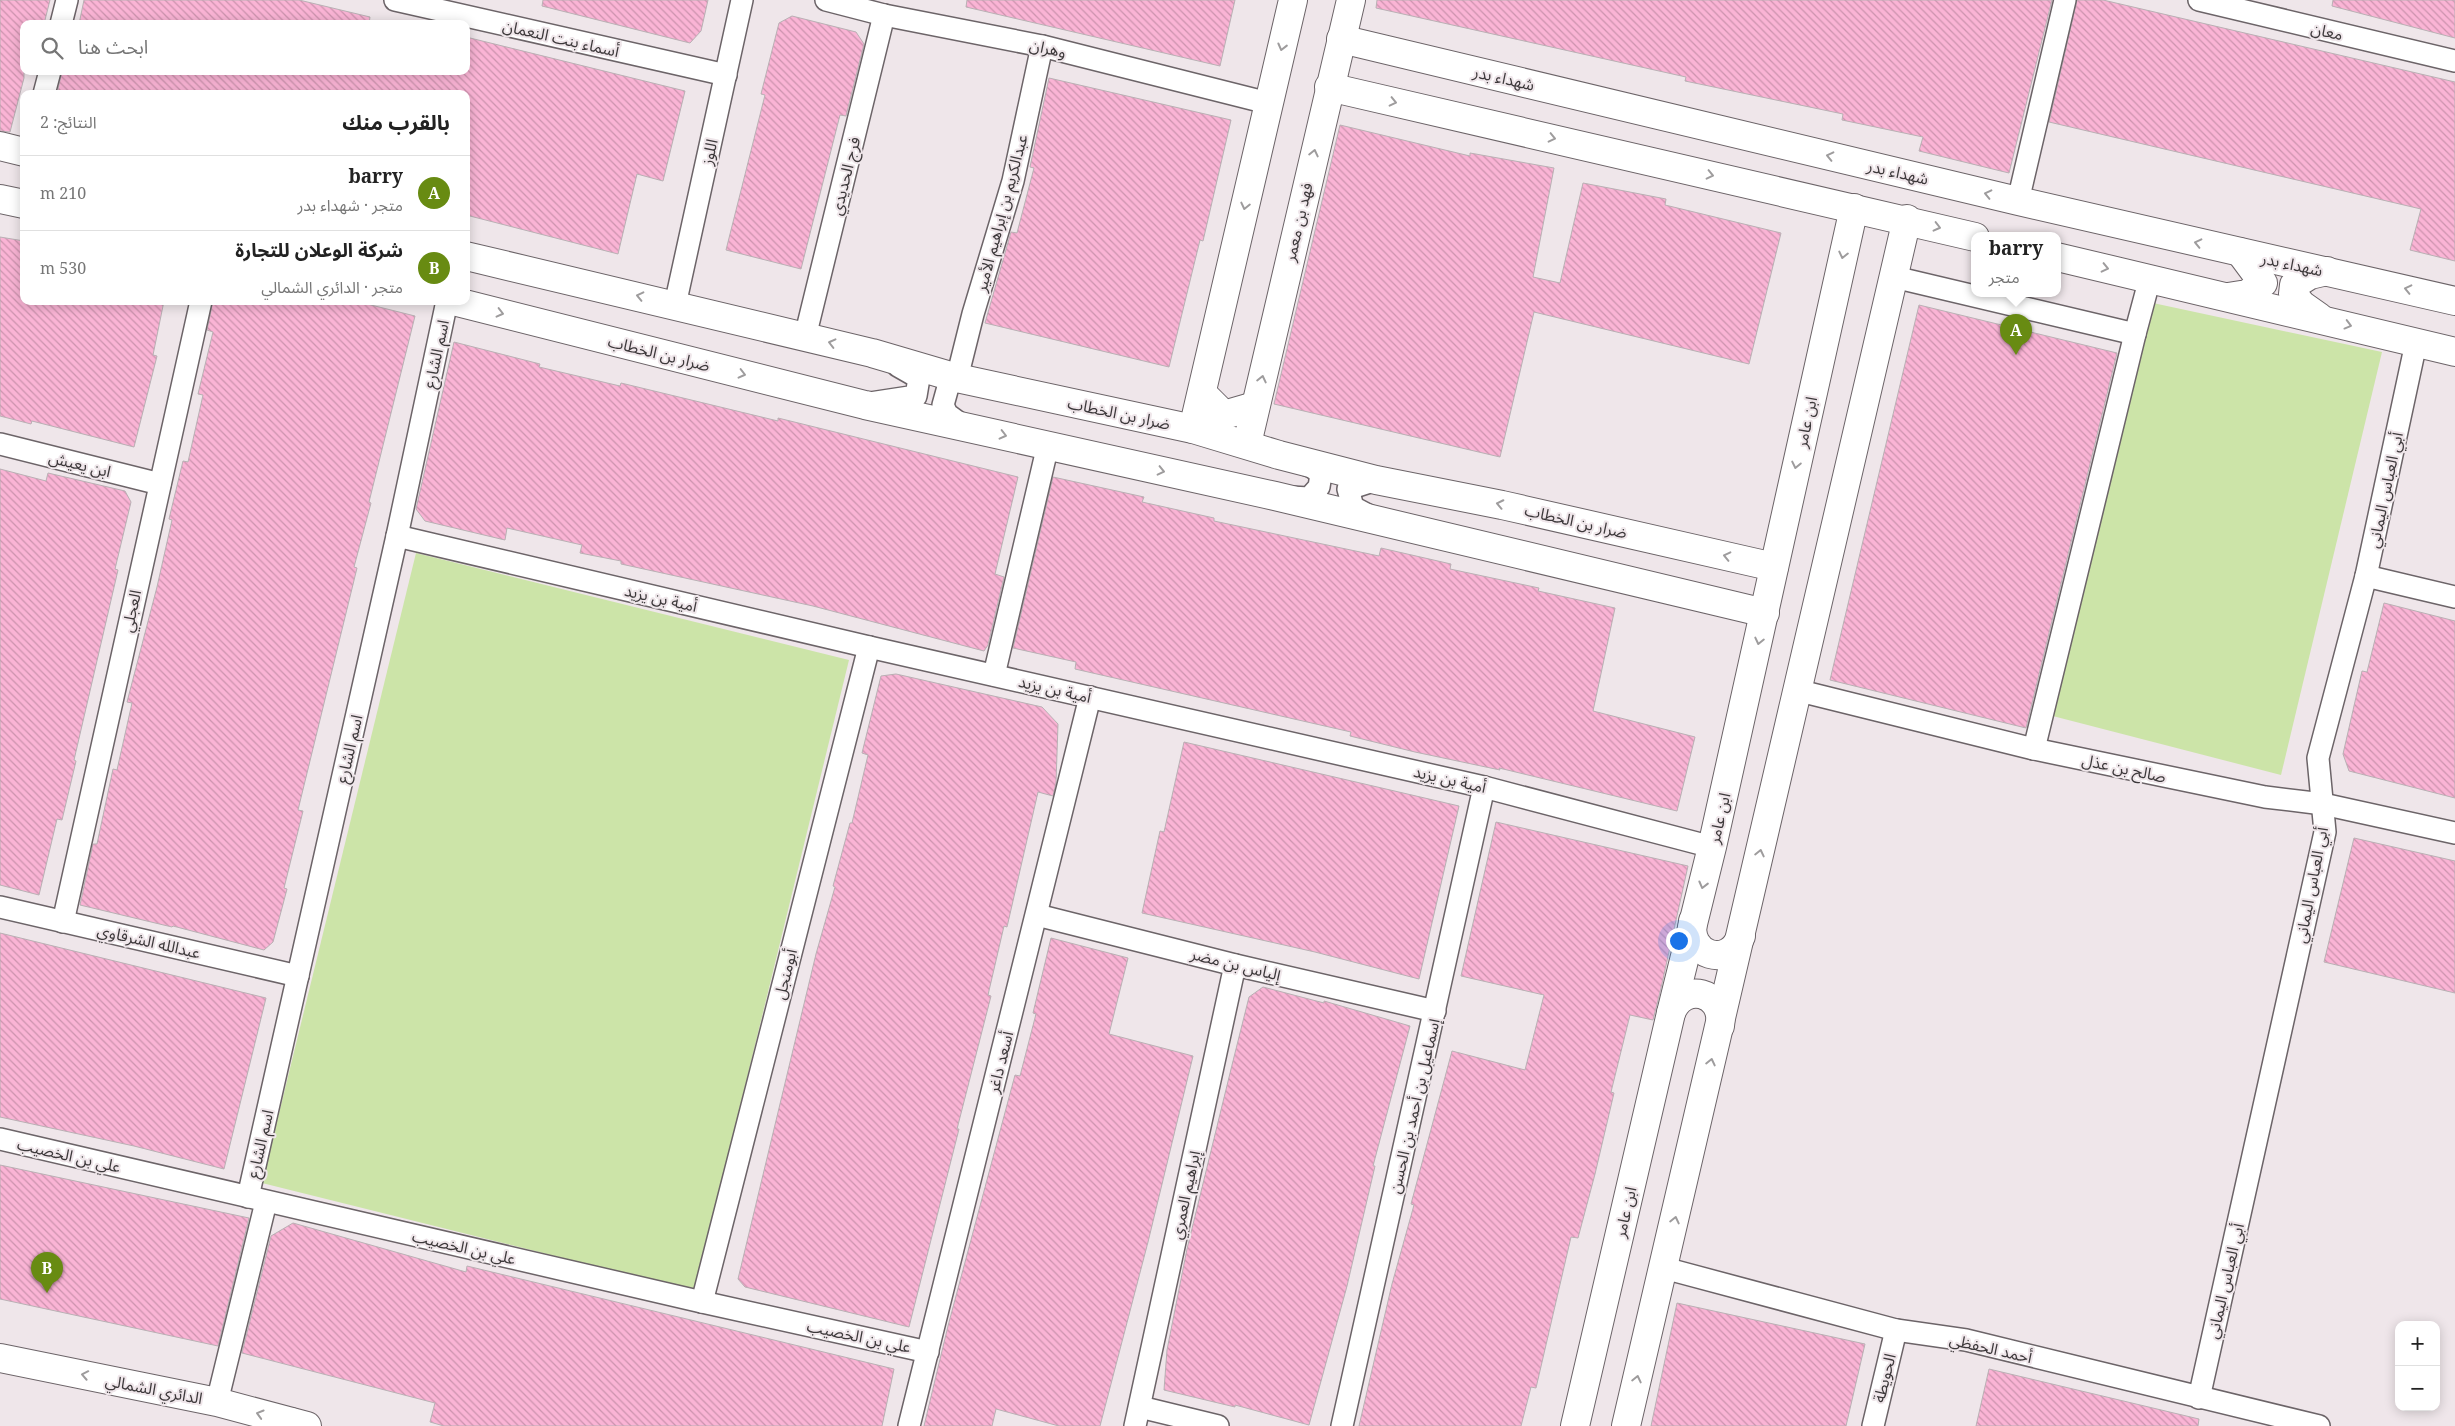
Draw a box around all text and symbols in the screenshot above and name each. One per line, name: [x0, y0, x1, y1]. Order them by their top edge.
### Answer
street label: أسماء بنت النعمان: [501, 14, 621, 62]
street label: معان: [2309, 17, 2345, 45]
search box: [20, 20, 470, 75]
street label: وهران: [1027, 33, 1069, 63]
icon: search: [38, 34, 66, 62]
text: ابحث هنا: [78, 34, 148, 60]
one-way arrow: [1277, 43, 1287, 51]
street label: شهداء بدر: [1470, 60, 1537, 96]
one-way arrow: [1389, 96, 1398, 107]
text: بالقرب منك: [342, 108, 450, 136]
text: النتائج: 2: [40, 111, 96, 133]
street label: عبدالكريم بن إبراهيم الأمير: [969, 132, 1035, 296]
one-way arrow: [1547, 132, 1556, 143]
street label: فرج الحديدي: [825, 135, 867, 218]
street label: اللوز: [695, 137, 723, 168]
one-way arrow: [1308, 148, 1319, 157]
one-way arrow: [1826, 151, 1835, 162]
street label: شهداء بدر: [1864, 154, 1931, 190]
text: barry: [348, 163, 403, 189]
one-way arrow: [1706, 169, 1715, 180]
street label: فهد بن معمر: [1278, 180, 1318, 265]
text: 210 m: [40, 182, 86, 204]
text: A: [428, 182, 440, 204]
one-way arrow: [1984, 189, 1993, 200]
text: متجر · شهداء بدر: [297, 194, 403, 216]
one-way arrow: [1240, 201, 1251, 210]
one-way arrow: [1932, 221, 1941, 232]
popup: [1971, 232, 2061, 297]
text: barry: [1989, 235, 2043, 261]
text: شركة الوعلان للتجارة: [235, 237, 403, 263]
one-way arrow: [2193, 238, 2202, 249]
street label: شهداء بدر: [2258, 247, 2325, 281]
one-way arrow: [1838, 251, 1849, 260]
text: 530 m: [40, 257, 86, 279]
text: B: [429, 257, 439, 279]
one-way arrow: [2100, 262, 2109, 273]
text: متجر: [1989, 266, 2020, 288]
text: متجر · الدائري الشمالي: [261, 276, 403, 298]
one-way arrow: [2403, 284, 2412, 295]
one-way arrow: [636, 291, 645, 302]
one-way arrow: [495, 307, 504, 318]
pin: A: [2000, 314, 2032, 355]
street label: اسم الشارع: [418, 318, 456, 391]
one-way arrow: [2343, 320, 2352, 330]
street label: ضرار بن الخطاب: [606, 330, 712, 376]
one-way arrow: [828, 338, 837, 349]
one-way arrow: [738, 368, 747, 379]
one-way arrow: [1256, 375, 1266, 384]
street label: ضرار بن الخطاب: [1066, 391, 1172, 435]
street label: ابن عامر: [1790, 395, 1822, 450]
one-way arrow: [998, 429, 1006, 439]
street label: أبي العباس اليماني: [2362, 430, 2410, 550]
street label: ابن يعيش: [47, 446, 113, 482]
one-way arrow: [1791, 461, 1802, 469]
one-way arrow: [1157, 465, 1166, 476]
street label: ضرار بن الخطاب: [1523, 499, 1629, 543]
one-way arrow: [1495, 500, 1504, 510]
one-way arrow: [1722, 551, 1731, 562]
street label: أمية بن يزيد: [622, 579, 700, 617]
street label: العجلي: [116, 588, 148, 635]
one-way arrow: [1754, 637, 1765, 646]
street label: أمية بن يزيد: [1016, 670, 1094, 708]
street label: اسم الشارع: [330, 713, 370, 786]
street label: صالح بن عذل: [2079, 748, 2168, 790]
street label: أمية بن يزيد: [1411, 760, 1489, 798]
street label: ابن عامر: [1702, 790, 1736, 846]
street label: أبي العباس اليماني: [2289, 825, 2335, 945]
one-way arrow: [1754, 848, 1765, 857]
one-way arrow: [1698, 880, 1708, 888]
street label: عبدالله الشرقاوي: [95, 918, 203, 965]
your location: [1666, 928, 1692, 954]
street label: إلياس بن مضر: [1188, 942, 1284, 986]
street label: أبومنجل: [768, 946, 802, 1002]
street label: إسماعيل بن أحمد بن الحسن: [1383, 1016, 1445, 1196]
street label: أسعد داغر: [981, 1029, 1018, 1096]
one-way arrow: [1705, 1058, 1716, 1067]
street label: اسم الشارع: [241, 1108, 281, 1181]
street label: علي بن الخصيب: [15, 1132, 123, 1179]
street label: إبراهيم العمري: [1165, 1148, 1207, 1242]
street label: ابن عامر: [1608, 1184, 1642, 1240]
one-way arrow: [1669, 1216, 1680, 1225]
street label: أبي العباس اليماني: [2201, 1221, 2251, 1341]
street label: علي بن الخصيب: [410, 1224, 518, 1271]
pin: B: [31, 1252, 63, 1293]
street label: علي بن الخصيب: [805, 1314, 913, 1359]
map controls: [2395, 1321, 2440, 1411]
button: +: [2395, 1321, 2440, 1366]
street label: أحمد الحفظي: [1947, 1328, 2035, 1370]
street label: الحويطة: [1867, 1351, 1901, 1405]
button: −: [2395, 1366, 2440, 1411]
street label: الدائري الشمالي: [103, 1369, 205, 1411]
one-way arrow: [80, 1370, 89, 1381]
one-way arrow: [1631, 1374, 1642, 1383]
one-way arrow: [257, 1409, 265, 1419]

